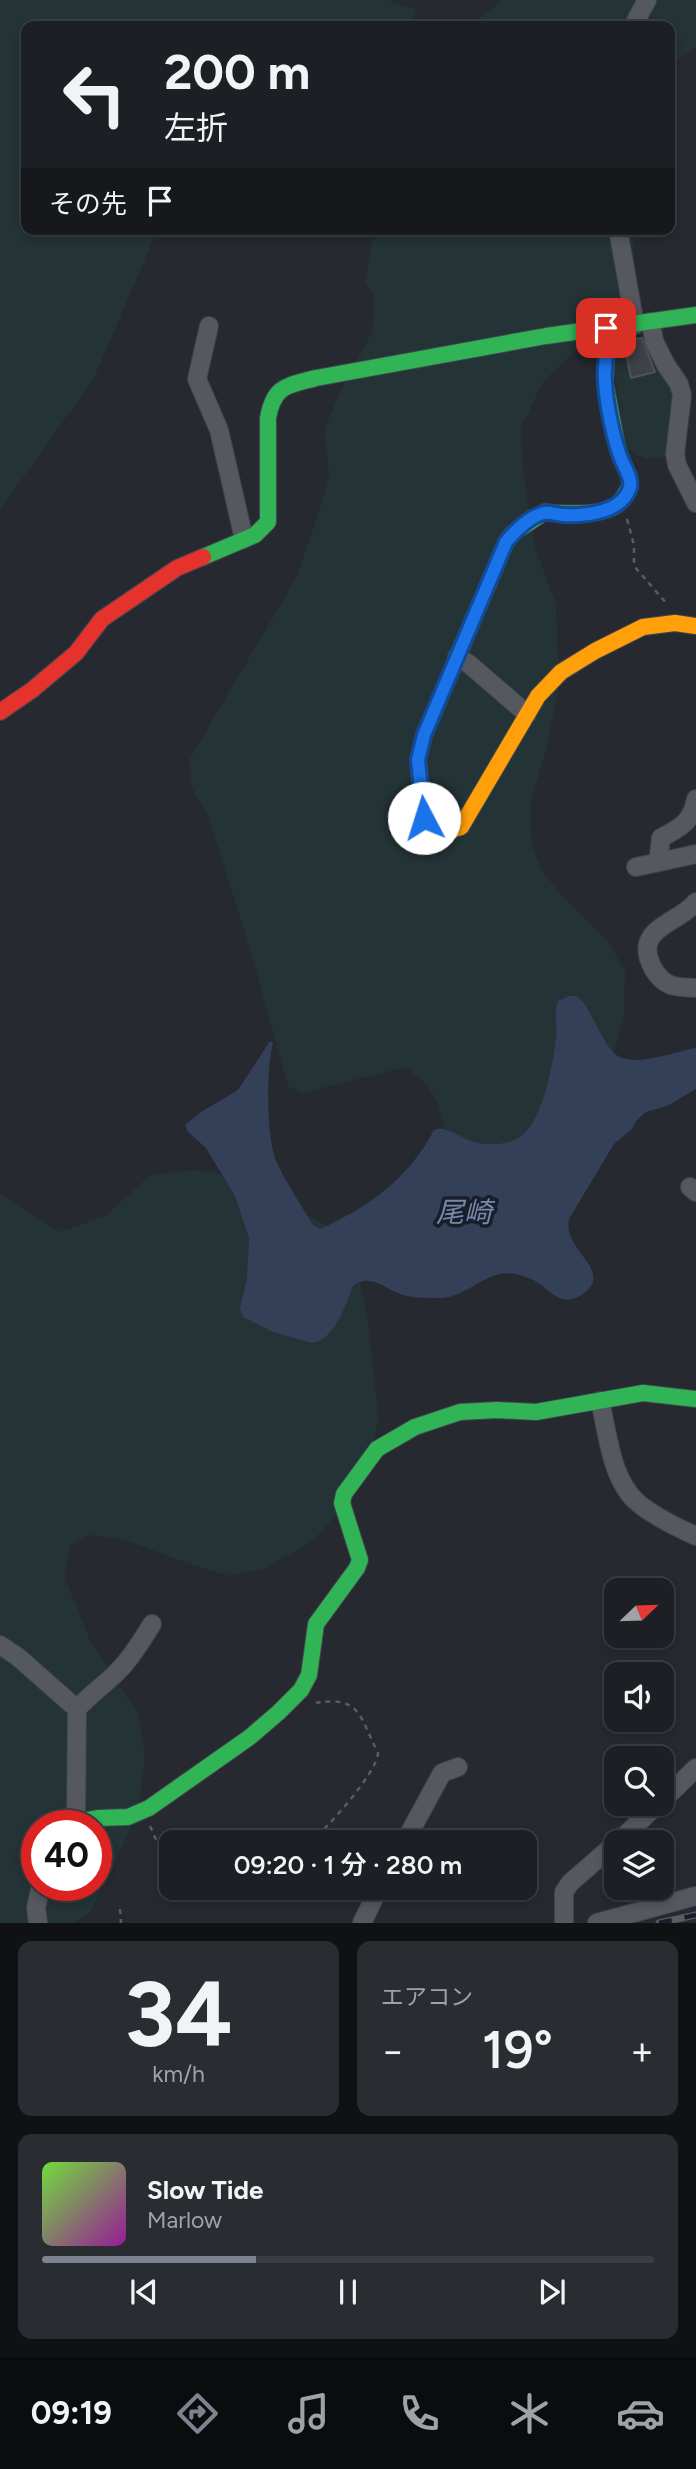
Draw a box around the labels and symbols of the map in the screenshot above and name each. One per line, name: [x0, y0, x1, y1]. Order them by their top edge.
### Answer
pin: [576, 298, 636, 358]
position arrow: [387, 781, 461, 855]
water label: 尾崎: [436, 1195, 496, 1229]
north arrow: [604, 1578, 674, 1648]
speed limit sign: 40: [21, 1810, 112, 1901]

